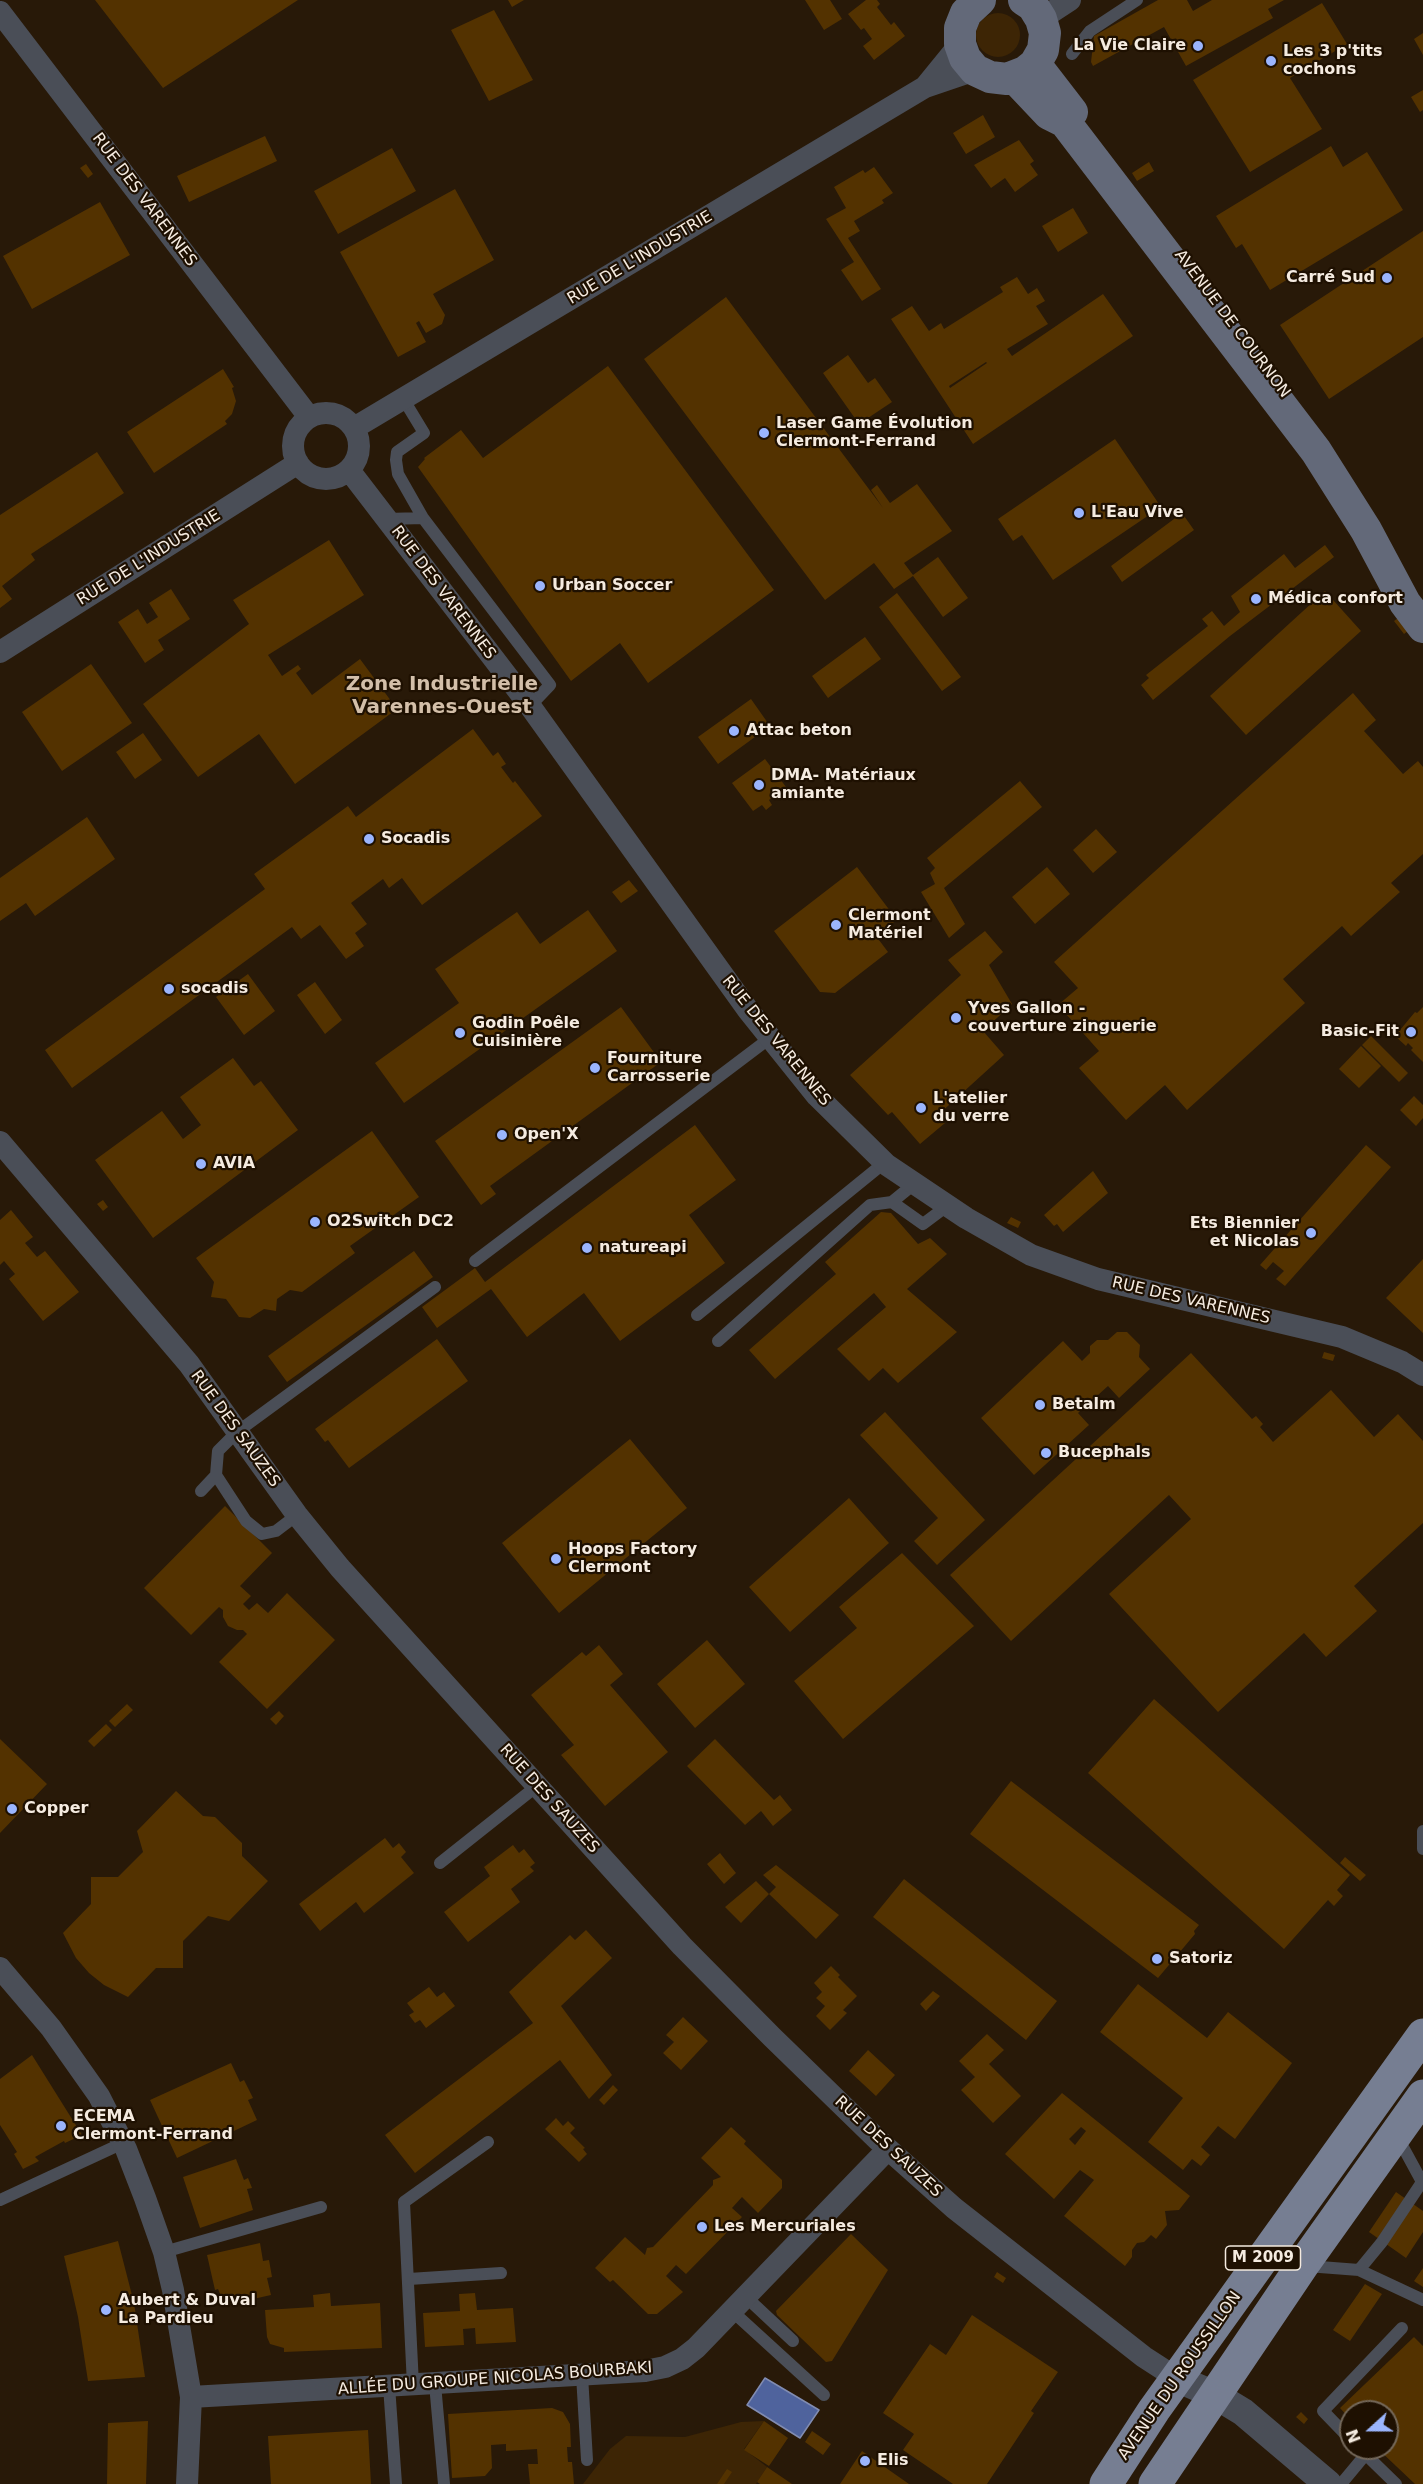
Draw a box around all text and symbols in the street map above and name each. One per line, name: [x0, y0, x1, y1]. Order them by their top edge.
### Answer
place label: La Vie Claire: [1073, 36, 1186, 56]
marker: La Vie Claire: [1191, 39, 1205, 53]
place label: Les 3 p'tits cochons: [1283, 42, 1382, 80]
marker: Les 3 p'tits cochons: [1264, 54, 1278, 68]
street label: RUE DES VARENNES: [88, 130, 200, 270]
street label: RUE DE L'INDUSTRIE: [564, 207, 716, 309]
street label: AVENUE DE COURNON: [1170, 246, 1294, 402]
place label: Carré Sud: [1286, 268, 1375, 288]
marker: Carré Sud: [1380, 271, 1394, 285]
place label: Laser Game Évolution Clermont-Ferrand: [776, 414, 973, 452]
marker: Laser Game Évolution Clermont-Ferrand: [757, 426, 771, 440]
place label: L'Eau Vive: [1091, 503, 1184, 523]
street label: RUE DE L'INDUSTRIE: [74, 506, 224, 610]
marker: L'Eau Vive: [1072, 506, 1086, 520]
street label: RUE DES VARENNES: [387, 523, 499, 663]
place label: Urban Soccer: [552, 576, 672, 596]
marker: Urban Soccer: [533, 579, 547, 593]
place label: Médica confort: [1268, 589, 1403, 609]
marker: Médica confort: [1249, 592, 1263, 606]
district label: Zone Industrielle Varennes-Ouest: [346, 673, 538, 720]
place label: Attac beton: [746, 721, 852, 741]
marker: Attac beton: [727, 724, 741, 738]
place label: DMA- Matériaux amiante: [771, 766, 916, 804]
marker: DMA- Matériaux amiante: [752, 778, 766, 792]
place label: Socadis: [381, 829, 450, 849]
marker: Socadis: [362, 832, 376, 846]
place label: Clermont Matériel: [848, 906, 931, 944]
marker: Clermont Matériel: [829, 918, 843, 932]
street label: RUE DES VARENNES: [718, 972, 834, 1110]
place label: socadis: [181, 979, 248, 999]
marker: socadis: [162, 982, 176, 996]
place label: Yves Gallon - couverture zinguerie: [968, 999, 1156, 1037]
marker: Yves Gallon - couverture zinguerie: [949, 1011, 963, 1025]
place label: Godin Poêle Cuisinière: [472, 1014, 580, 1052]
place label: Basic-Fit: [1321, 1022, 1399, 1042]
marker: Basic-Fit: [1404, 1025, 1418, 1039]
marker: Godin Poêle Cuisinière: [453, 1026, 467, 1040]
place label: Fourniture Carrosserie: [607, 1049, 710, 1087]
marker: Fourniture Carrosserie: [588, 1061, 602, 1075]
place label: L'atelier du verre: [933, 1089, 1009, 1127]
marker: L'atelier du verre: [914, 1101, 928, 1115]
place label: Open'X: [514, 1125, 579, 1145]
marker: Open'X: [495, 1128, 509, 1142]
place label: AVIA: [213, 1154, 255, 1174]
marker: AVIA: [194, 1157, 208, 1171]
place label: O2Switch DC2: [327, 1212, 454, 1232]
place label: Ets Biennier et Nicolas: [1190, 1214, 1299, 1252]
marker: O2Switch DC2: [308, 1215, 322, 1229]
marker: Ets Biennier et Nicolas: [1304, 1226, 1318, 1240]
place label: natureapi: [599, 1238, 687, 1258]
marker: natureapi: [580, 1241, 594, 1255]
street label: RUE DES VARENNES: [1110, 1273, 1272, 1329]
street label: RUE DES SAUZES: [186, 1367, 284, 1491]
place label: Betalm: [1052, 1395, 1116, 1415]
marker: Betalm: [1033, 1398, 1047, 1412]
place label: Bucephals: [1058, 1443, 1151, 1463]
marker: Bucephals: [1039, 1446, 1053, 1460]
place label: Hoops Factory Clermont: [568, 1540, 697, 1578]
marker: Hoops Factory Clermont: [549, 1552, 563, 1566]
street label: RUE DES SAUZES: [495, 1741, 603, 1857]
place label: Copper: [24, 1799, 88, 1819]
marker: Copper: [5, 1802, 19, 1816]
place label: Satoriz: [1169, 1949, 1233, 1969]
marker: Satoriz: [1150, 1952, 1164, 1966]
street label: RUE DES SAUZES: [830, 2092, 946, 2202]
place label: ECEMA Clermont-Ferrand: [73, 2107, 233, 2145]
marker: ECEMA Clermont-Ferrand: [54, 2119, 68, 2133]
place label: Les Mercuriales: [714, 2217, 856, 2237]
marker: Les Mercuriales: [695, 2220, 709, 2234]
road number: M 2009: [1226, 2246, 1300, 2270]
street label: AVENUE DU ROUSSILLON: [1114, 2288, 1246, 2464]
place label: Aubert & Duval La Pardieu: [118, 2291, 256, 2329]
marker: Aubert & Duval La Pardieu: [99, 2303, 113, 2317]
street label: ALLÉE DU GROUPE NICOLAS BOURBAKI: [337, 2358, 653, 2400]
north arrow: [1339, 2400, 1399, 2460]
text: N: [1342, 2426, 1365, 2446]
place label: Elis: [877, 2451, 908, 2471]
marker: Elis: [858, 2454, 872, 2468]

